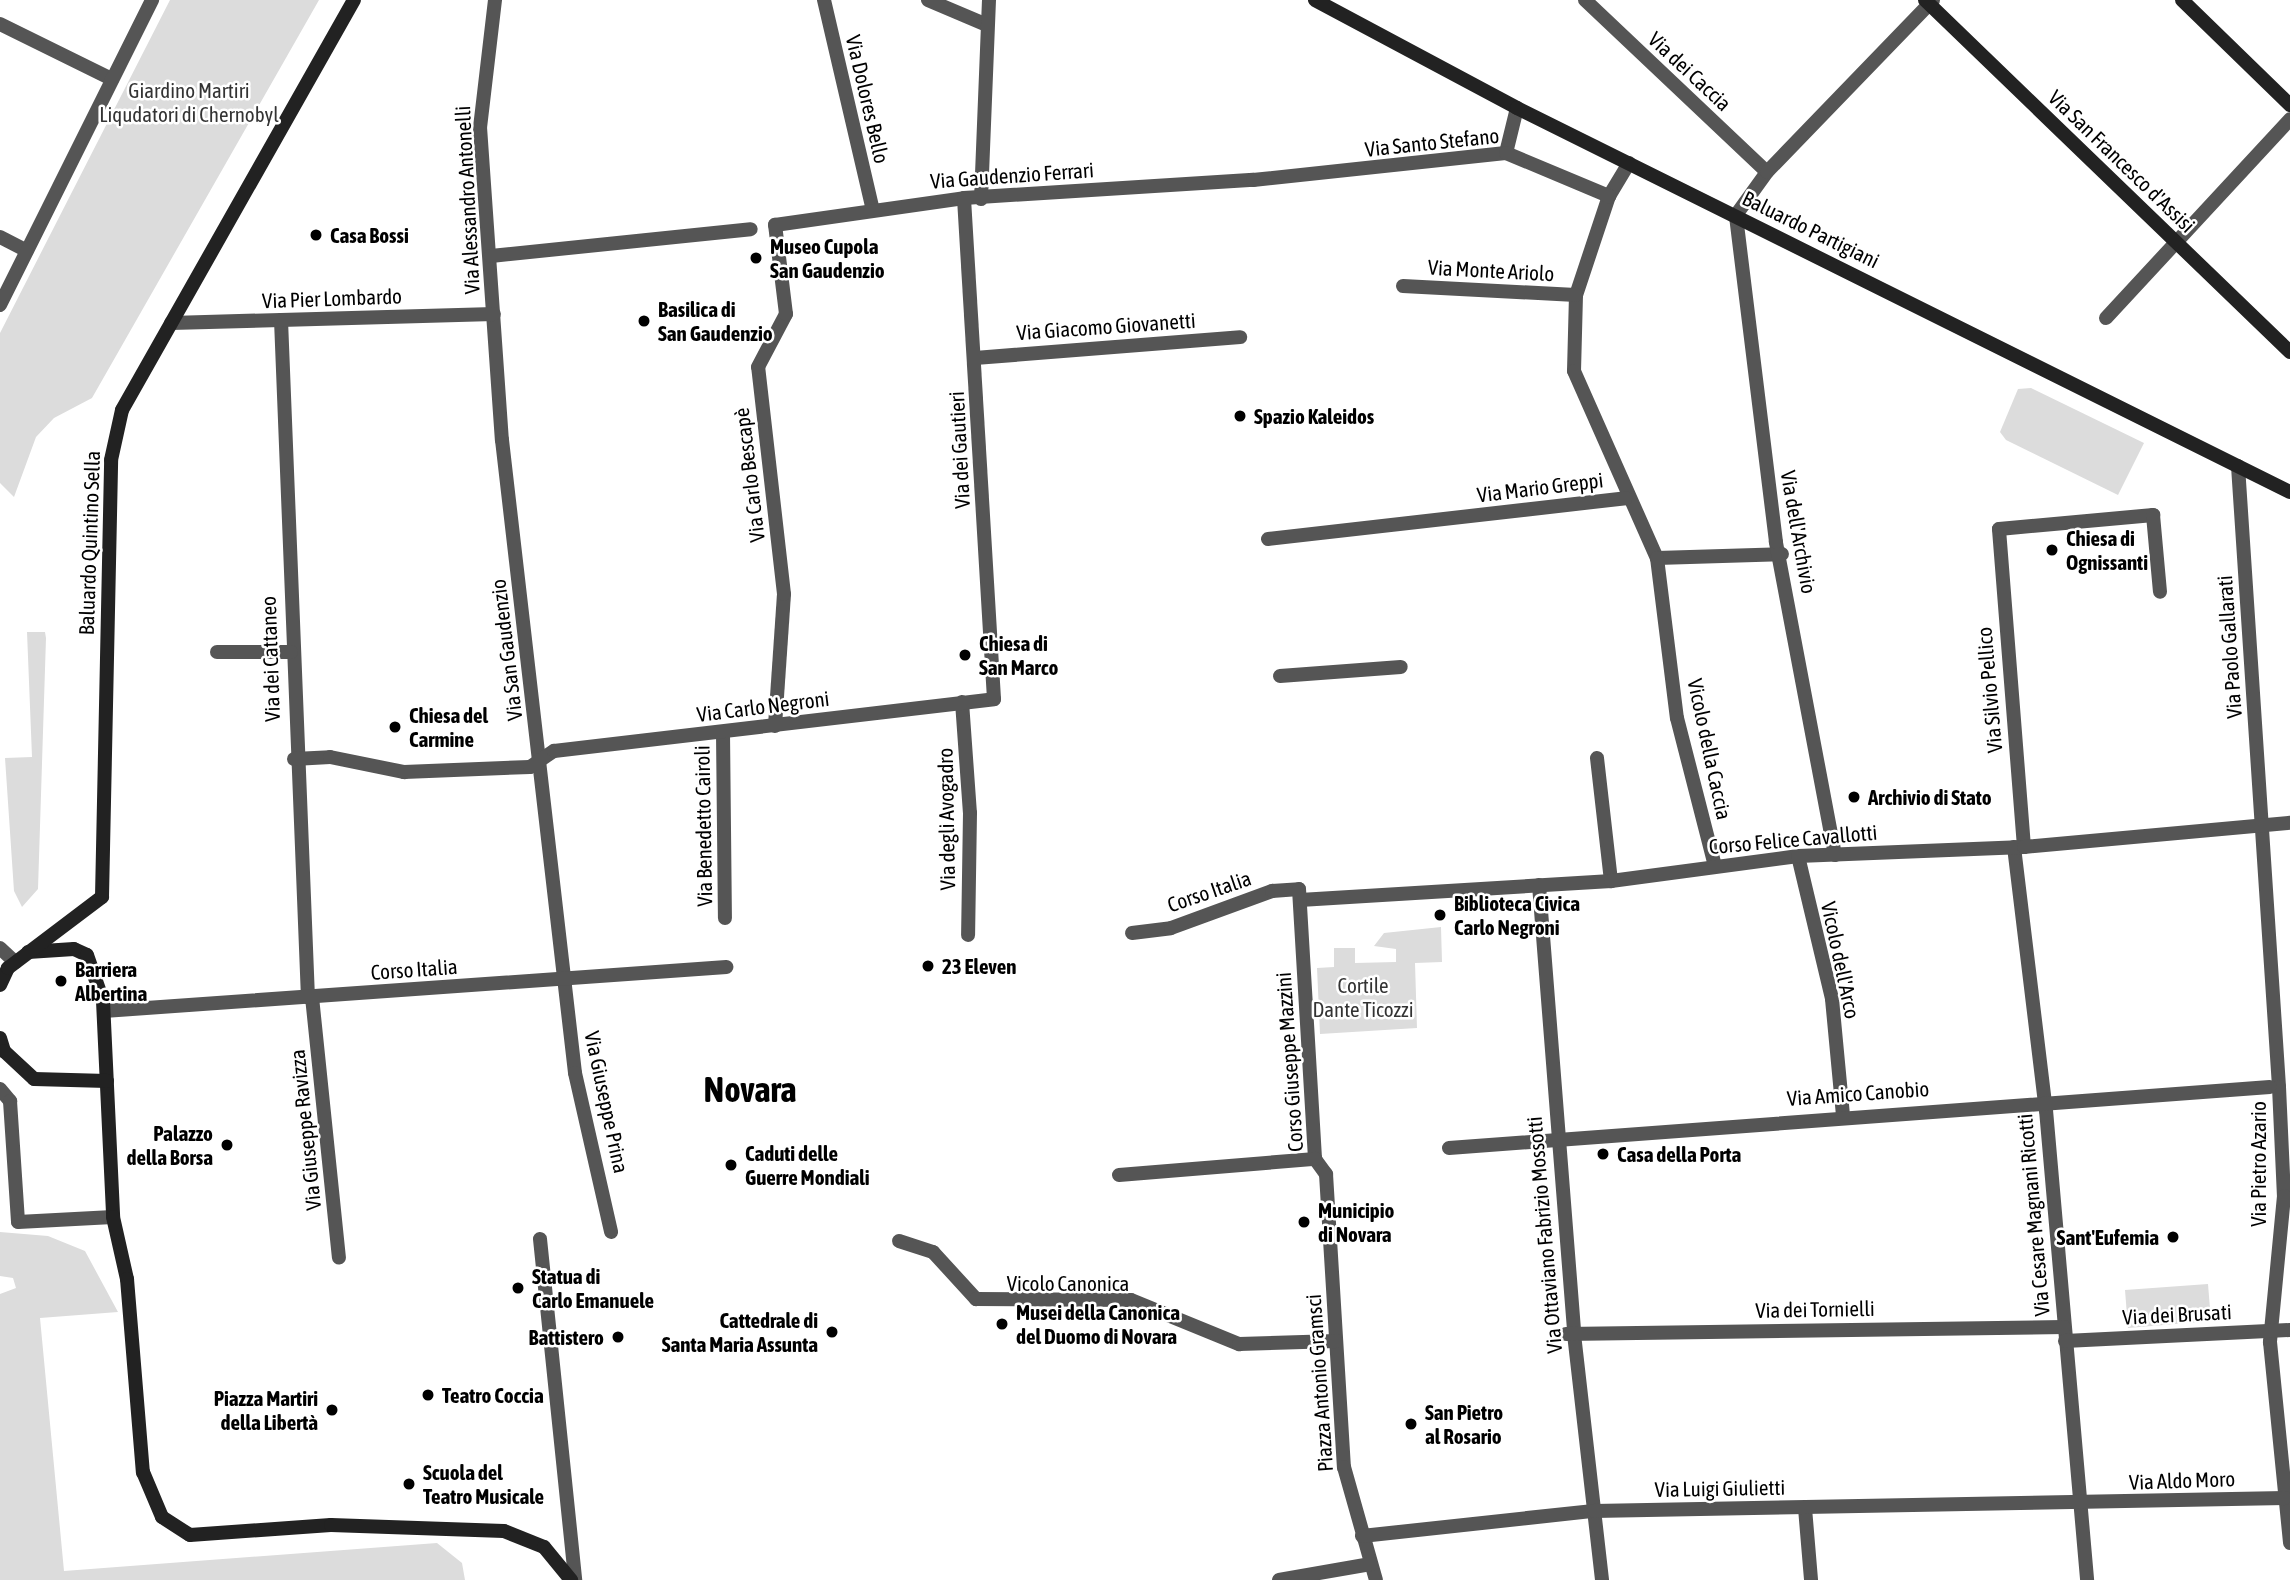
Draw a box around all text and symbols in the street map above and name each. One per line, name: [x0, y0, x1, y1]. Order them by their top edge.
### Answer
street label: Via dei Caccia: [1643, 26, 1737, 116]
street label: Via Dolores Bello: [841, 32, 895, 166]
park label: Giardino Martiri Liqudatori di Chernobyl: [99, 77, 279, 127]
street label: Via San Francesco d'Assisi: [2043, 85, 2201, 237]
street label: Via Alessandro Antonelli: [449, 105, 485, 295]
street label: Via Santo Stefano: [1364, 122, 1500, 162]
street label: Via Gaudenzio Ferrari: [929, 157, 1095, 193]
street label: Baluardo Partigiani: [1738, 185, 1884, 273]
place label: Casa Bossi: [330, 222, 409, 248]
marker: Casa Bossi: [308, 227, 324, 243]
place label: Museo Cupola San Gaudenzio: [770, 233, 885, 283]
marker: Museo Cupola San Gaudenzio: [748, 250, 764, 266]
street label: Via Monte Ariolo: [1427, 254, 1555, 286]
street label: Via Pier Lombardo: [262, 283, 402, 313]
place label: Basilica di San Gaudenzio: [658, 296, 773, 346]
street label: Via Giacomo Giovanetti: [1016, 307, 1196, 345]
marker: Basilica di San Gaudenzio: [636, 313, 652, 329]
street label: Via dei Gautieri: [943, 391, 975, 509]
place label: Spazio Kaleidos: [1254, 403, 1374, 429]
street label: Via Carlo Bescapè: [728, 406, 770, 544]
marker: Spazio Kaleidos: [1232, 408, 1248, 424]
street label: Baluardo Quintino Sella: [73, 450, 105, 636]
street label: Via Mario Greppi: [1475, 467, 1605, 507]
street label: Via dell'Archivio: [1776, 469, 1822, 595]
place label: Chiesa di Ognissanti: [2066, 525, 2148, 575]
marker: Chiesa di Ognissanti: [2044, 542, 2060, 558]
street label: Via Paolo Gallarati: [2211, 575, 2247, 719]
street label: Via San Gaudenzio: [485, 578, 527, 722]
street label: Via dei Cattaneo: [255, 596, 285, 722]
street label: Via Silvio Pellico: [1971, 626, 2007, 754]
place label: Chiesa di San Marco: [979, 630, 1058, 680]
marker: Chiesa di San Marco: [957, 647, 973, 663]
street label: Vicolo della Caccia: [1683, 676, 1737, 822]
street label: Via Carlo Negroni: [695, 685, 831, 727]
place label: Chiesa del Carmine: [409, 702, 488, 752]
marker: Chiesa del Carmine: [387, 719, 403, 735]
street label: Via Benedetto Cairoli: [689, 745, 717, 907]
street label: Via degli Avogadro: [932, 748, 960, 890]
place label: Archivio di Stato: [1868, 784, 1992, 810]
marker: Archivio di Stato: [1846, 789, 1862, 805]
street label: Corso Felice Cavallotti: [1708, 819, 1878, 859]
street label: Corso Italia: [1164, 865, 1254, 917]
place label: Biblioteca Civica Carlo Negroni: [1454, 890, 1580, 940]
street label: Vicolo dell'Arco: [1816, 899, 1866, 1021]
marker: Biblioteca Civica Carlo Negroni: [1432, 907, 1448, 923]
street label: Corso Italia: [370, 953, 458, 985]
place label: 23 Eleven: [942, 953, 1016, 979]
place label: Barriera Albertina: [75, 956, 147, 1006]
marker: 23 Eleven: [920, 958, 936, 974]
street label: Corso Giuseppe Mazzini: [1270, 971, 1308, 1153]
park label: Cortile Dante Ticozzi: [1313, 972, 1413, 1022]
marker: Barriera Albertina: [53, 973, 69, 989]
street label: Via Giuseppe Prina: [580, 1029, 634, 1175]
street label: Via Giuseppe Ravizza: [284, 1048, 326, 1212]
district label: Novara: [704, 1068, 796, 1110]
street label: Via Amico Canobio: [1786, 1075, 1930, 1111]
street label: Via Pietro Azario: [2245, 1101, 2271, 1227]
street label: Via Cesare Magnani Ricotti: [2012, 1113, 2054, 1317]
street label: Via Ottaviano Fabrizio Mossotti: [1521, 1116, 1567, 1354]
place label: Palazzo della Borsa: [127, 1120, 213, 1170]
marker: Palazzo della Borsa: [219, 1137, 235, 1153]
place label: Caduti delle Guerre Mondiali: [745, 1140, 870, 1190]
place label: Casa della Porta: [1617, 1141, 1741, 1167]
marker: Casa della Porta: [1595, 1146, 1611, 1162]
marker: Caduti delle Guerre Mondiali: [723, 1157, 739, 1173]
place label: Municipio di Novara: [1318, 1197, 1394, 1247]
marker: Municipio di Novara: [1296, 1214, 1312, 1230]
place label: Sant'Eufemia: [2057, 1224, 2159, 1250]
marker: Sant'Eufemia: [2165, 1229, 2181, 1245]
place label: Statua di Carlo Emanuele: [532, 1263, 654, 1313]
street label: Vicolo Canonica: [1007, 1270, 1129, 1296]
marker: Statua di Carlo Emanuele: [510, 1280, 526, 1296]
street label: Piazza Antonio Gramsci: [1300, 1293, 1338, 1473]
street label: Via dei Tornielli: [1755, 1295, 1875, 1323]
place label: Musei della Canonica del Duomo di Novara: [1016, 1299, 1180, 1349]
street label: Via dei Brusati: [2122, 1299, 2232, 1329]
place label: Cattedrale di Santa Maria Assunta: [662, 1307, 818, 1357]
marker: Musei della Canonica del Duomo di Novara: [994, 1316, 1010, 1332]
place label: Battistero: [529, 1324, 604, 1350]
marker: Cattedrale di Santa Maria Assunta: [824, 1324, 840, 1340]
marker: Battistero: [610, 1329, 626, 1345]
place label: Teatro Coccia: [442, 1382, 544, 1408]
place label: Piazza Martiri della Libertà: [214, 1385, 318, 1435]
marker: Teatro Coccia: [420, 1387, 436, 1403]
place label: San Pietro al Rosario: [1425, 1399, 1503, 1449]
marker: Piazza Martiri della Libertà: [324, 1402, 340, 1418]
marker: San Pietro al Rosario: [1403, 1416, 1419, 1432]
place label: Scuola del Teatro Musicale: [423, 1459, 544, 1509]
street label: Via Aldo Moro: [2129, 1466, 2235, 1494]
street label: Via Luigi Giulietti: [1655, 1474, 1785, 1502]
marker: Scuola del Teatro Musicale: [401, 1476, 417, 1492]

